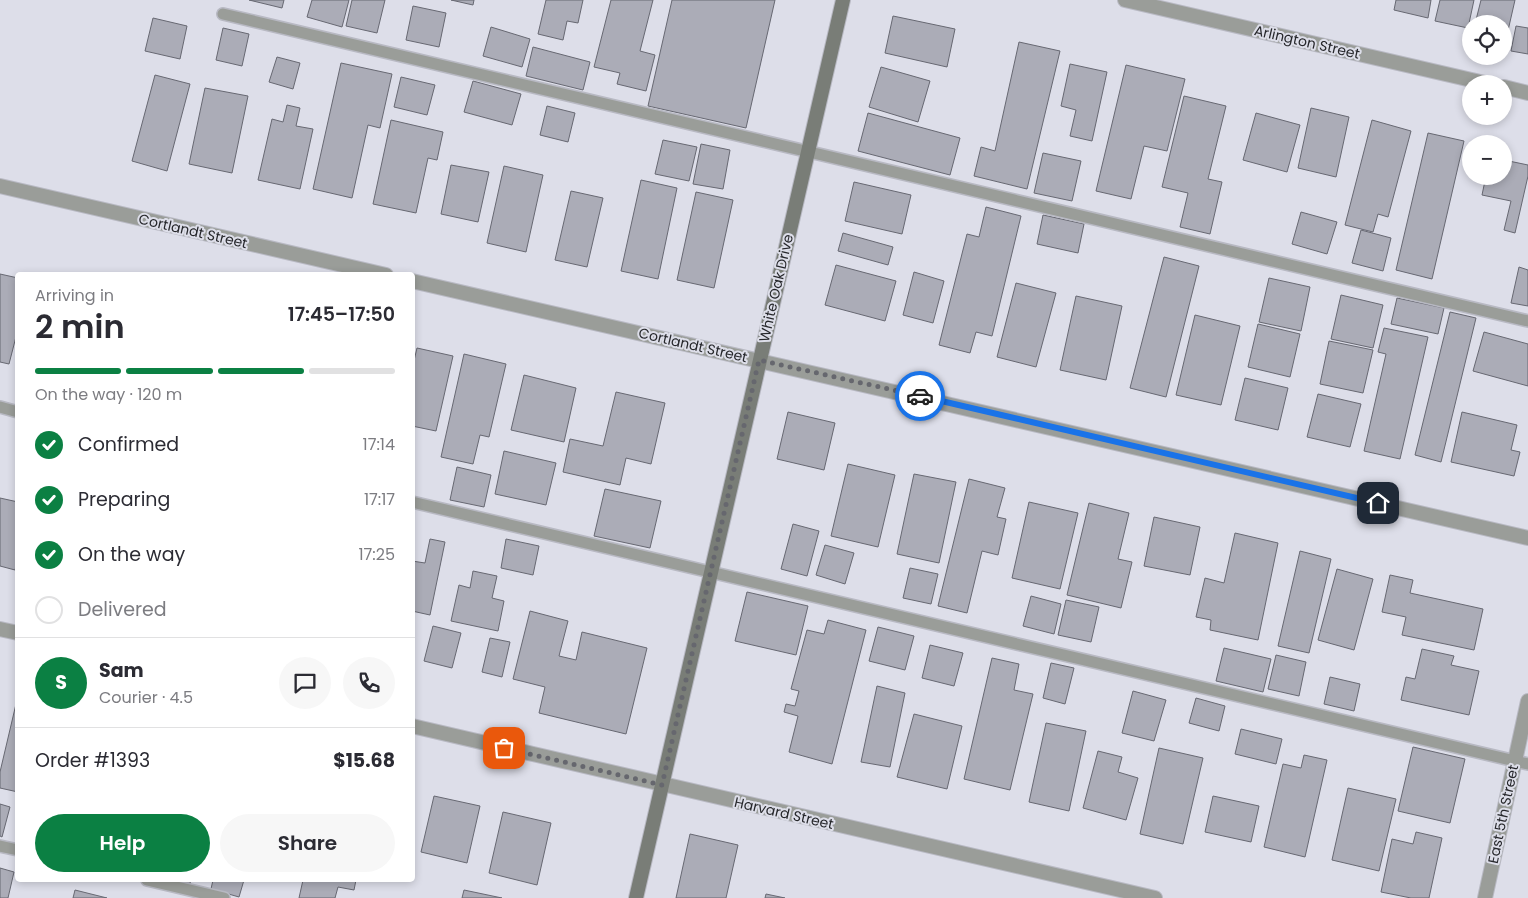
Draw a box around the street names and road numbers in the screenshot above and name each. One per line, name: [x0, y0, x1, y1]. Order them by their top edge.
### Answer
street label: Arlington Street: [1252, 20, 1362, 64]
street label: Cortlandt Street: [137, 209, 249, 253]
street label: White Oak Drive: [754, 232, 798, 344]
street label: Cortlandt Street: [637, 323, 749, 367]
street label: East 5th Street: [1483, 763, 1523, 865]
street label: Harvard Street: [732, 792, 836, 834]

